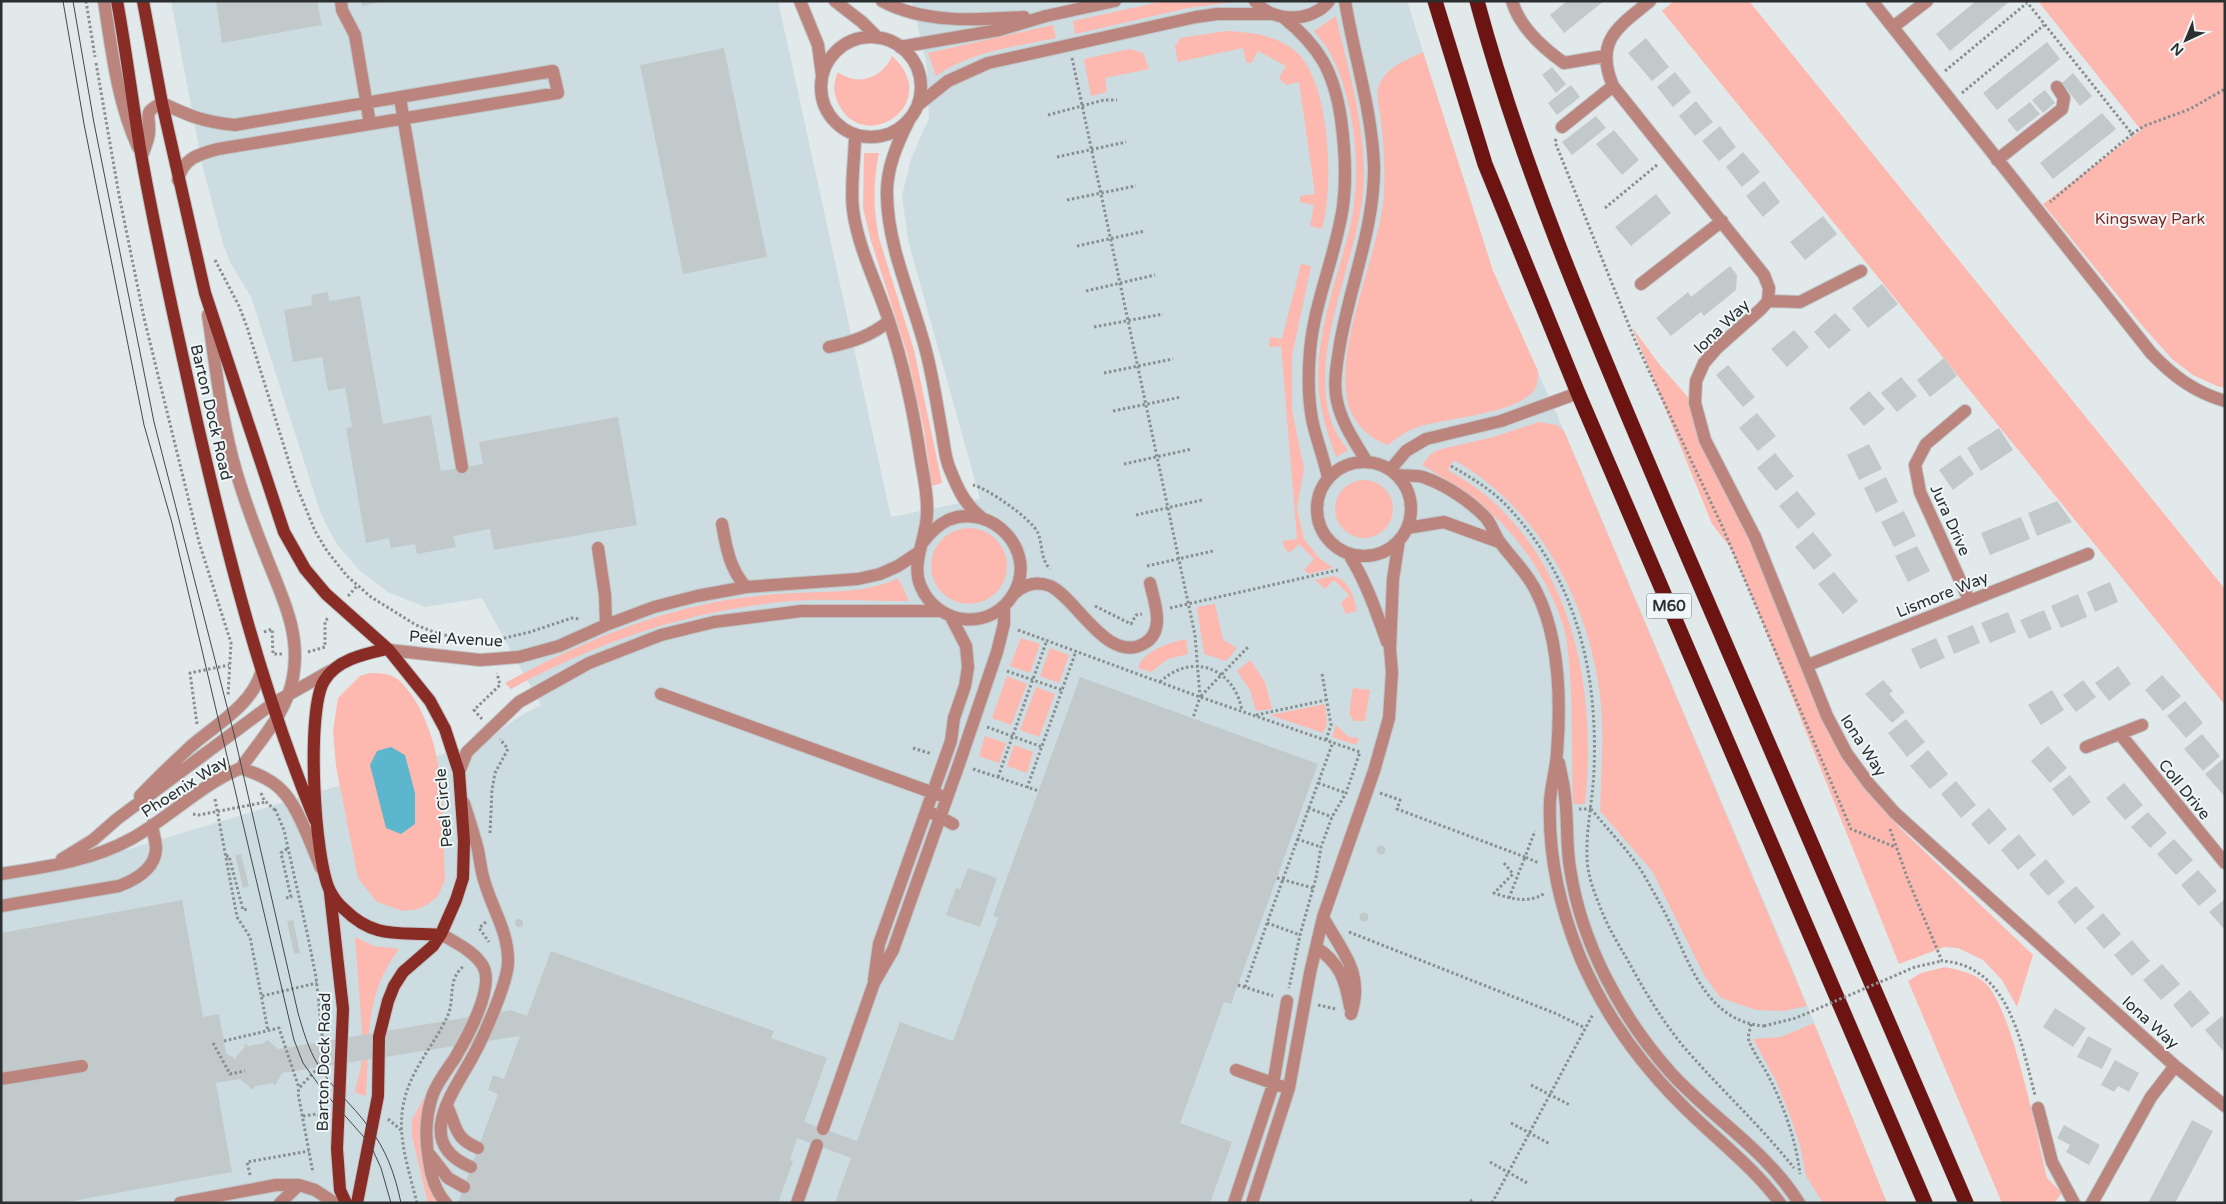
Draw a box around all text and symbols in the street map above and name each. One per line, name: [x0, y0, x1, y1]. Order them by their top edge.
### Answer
north arrow: [2161, 15, 2211, 65]
text: N: [2167, 39, 2187, 59]
park label: Kingsway Park: [2095, 209, 2206, 229]
street label: Iona Way: [1690, 295, 1754, 358]
street label: Barton Dock Road: [186, 342, 236, 482]
street label: Jura Drive: [1926, 482, 1975, 559]
street label: Lismore Way: [1893, 567, 1992, 622]
road number: M60: [1646, 594, 1692, 618]
street label: Peel Avenue: [408, 627, 503, 651]
street label: Iona Way: [1836, 711, 1891, 781]
street label: Phoenix Way: [138, 751, 232, 822]
street label: Coll Drive: [2154, 755, 2215, 824]
street label: Peel Circle: [431, 768, 457, 848]
street label: Barton Dock Road: [313, 992, 335, 1132]
street label: Iona Way: [2118, 992, 2183, 1054]

